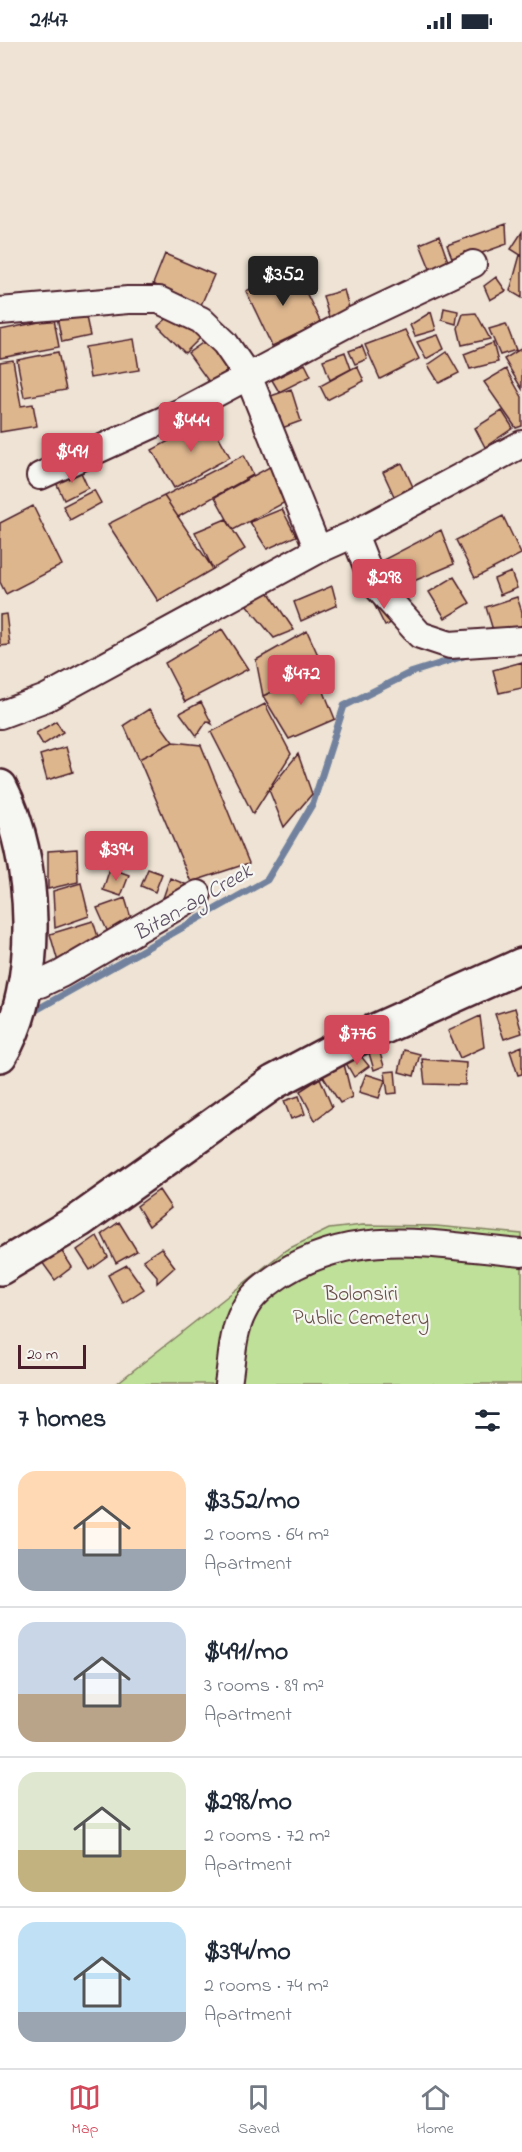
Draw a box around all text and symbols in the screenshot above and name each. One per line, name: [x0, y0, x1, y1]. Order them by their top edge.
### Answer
text: 21:47: [30, 5, 68, 37]
pin: $352: [247, 256, 319, 307]
text: $352: [262, 261, 304, 290]
pin: $444: [155, 402, 227, 453]
text: $444: [173, 407, 209, 436]
pin: $491: [36, 433, 108, 484]
text: $491: [56, 438, 88, 467]
pin: $298: [348, 559, 420, 610]
text: $298: [366, 564, 402, 593]
pin: $472: [265, 655, 337, 706]
text: $472: [282, 660, 320, 689]
pin: $394: [80, 831, 152, 882]
text: $394: [99, 836, 133, 865]
water label: Bitan-ag Creek: [128, 856, 260, 951]
pin: $776: [321, 1015, 393, 1066]
text: $776: [338, 1020, 376, 1049]
park label: Bolonsiri Public Cemetery: [293, 1280, 429, 1336]
scale bar: [18, 1342, 86, 1370]
text: 20 m: [27, 1343, 58, 1367]
text: 7 homes: [18, 1401, 106, 1439]
icon: filters: [471, 1404, 504, 1437]
text: $352/mo: [204, 1483, 300, 1521]
icon: home: [66, 1495, 138, 1567]
text: 2 rooms · 64 m²: [204, 1521, 329, 1550]
text: Apartment: [204, 1550, 292, 1579]
text: $491/mo: [204, 1634, 288, 1672]
icon: home: [66, 1646, 138, 1718]
text: 3 rooms · 89 m²: [204, 1672, 324, 1701]
text: Apartment: [204, 1701, 292, 1730]
text: $298/mo: [204, 1784, 292, 1822]
icon: home: [66, 1796, 138, 1868]
text: 2 rooms · 72 m²: [204, 1822, 331, 1851]
text: Apartment: [204, 1851, 292, 1880]
text: $394/mo: [204, 1934, 291, 1972]
icon: home: [66, 1946, 138, 2018]
text: 2 rooms · 74 m²: [204, 1972, 329, 2001]
text: Apartment: [204, 2001, 292, 2030]
tab: Map: [68, 2081, 101, 2141]
tab: Saved: [238, 2081, 280, 2141]
tab: Home: [416, 2081, 454, 2141]

